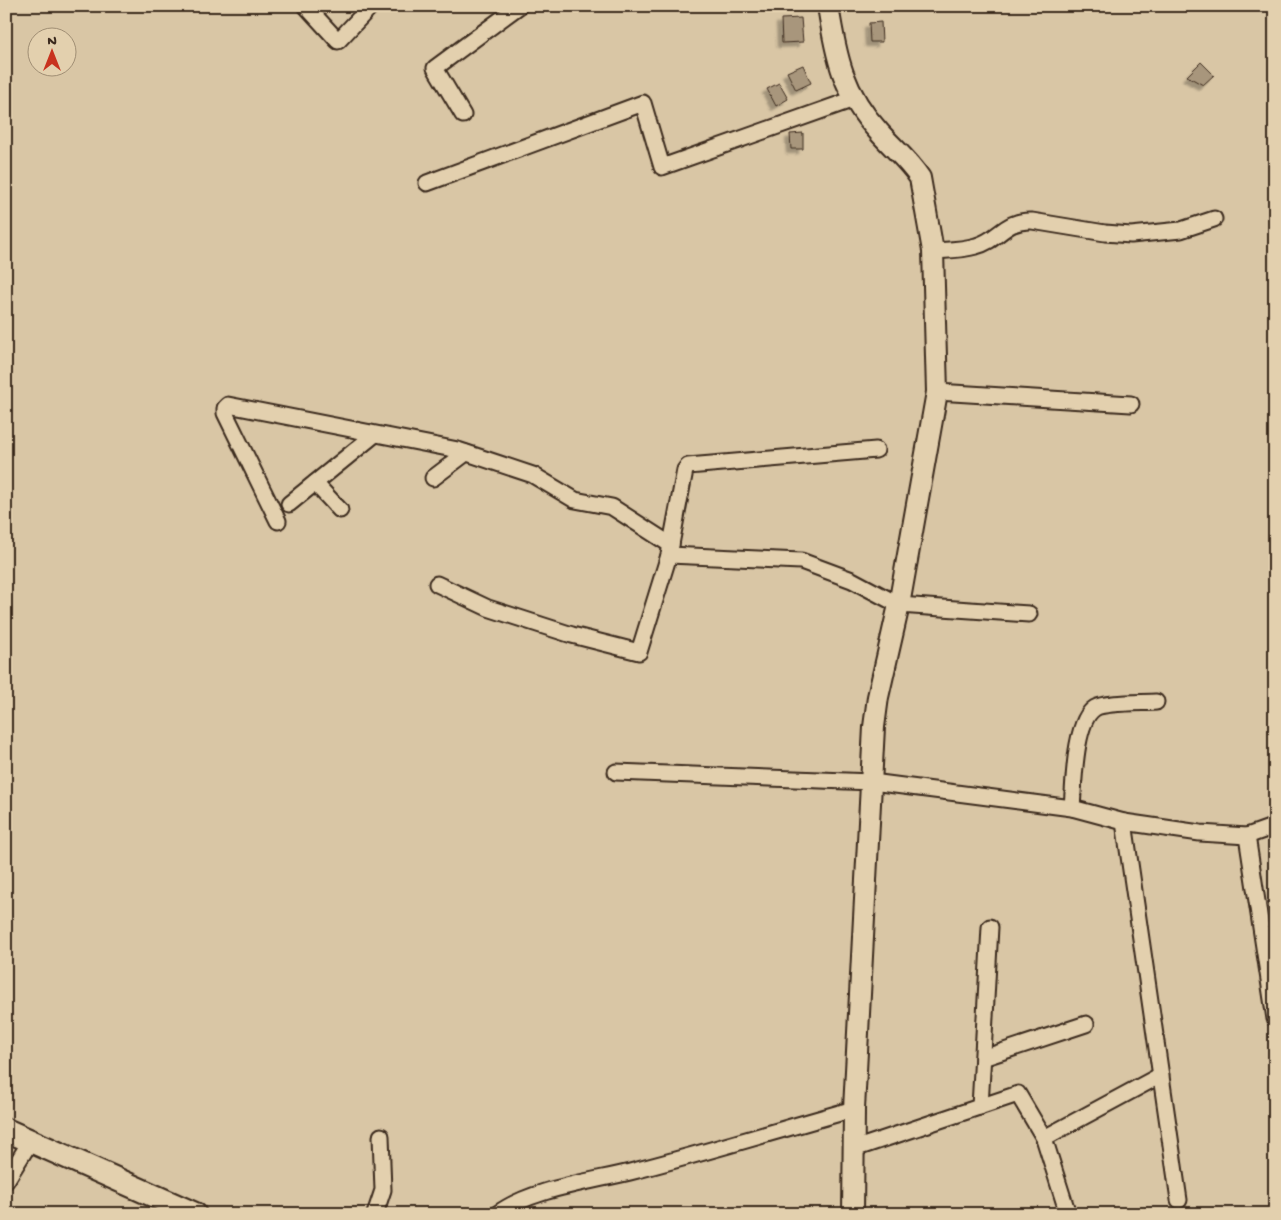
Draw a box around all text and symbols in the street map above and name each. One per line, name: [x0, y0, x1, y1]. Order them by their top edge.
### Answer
north arrow: [28, 28, 78, 78]
text: N: [47, 33, 57, 50]

